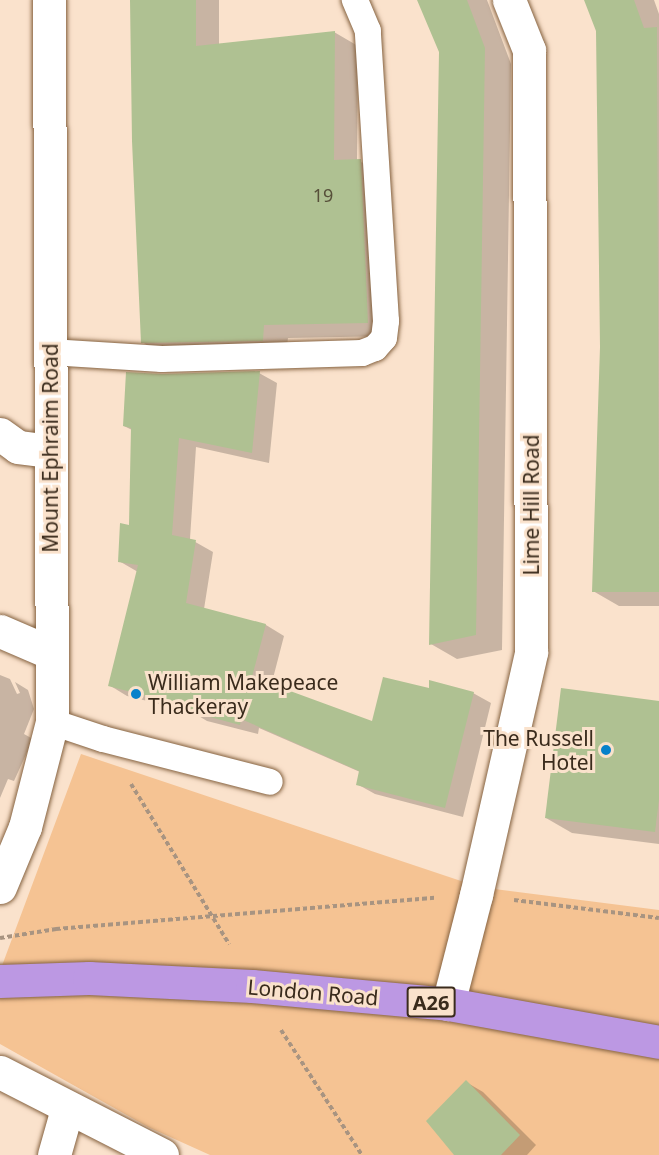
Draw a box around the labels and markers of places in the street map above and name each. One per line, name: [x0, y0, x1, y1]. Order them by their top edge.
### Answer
place label: William Makepeace Thackeray: [148, 669, 338, 719]
marker: William Makepeace Thackeray: [129, 687, 143, 701]
place label: The Russell Hotel: [483, 725, 594, 775]
marker: The Russell Hotel: [599, 743, 613, 757]

